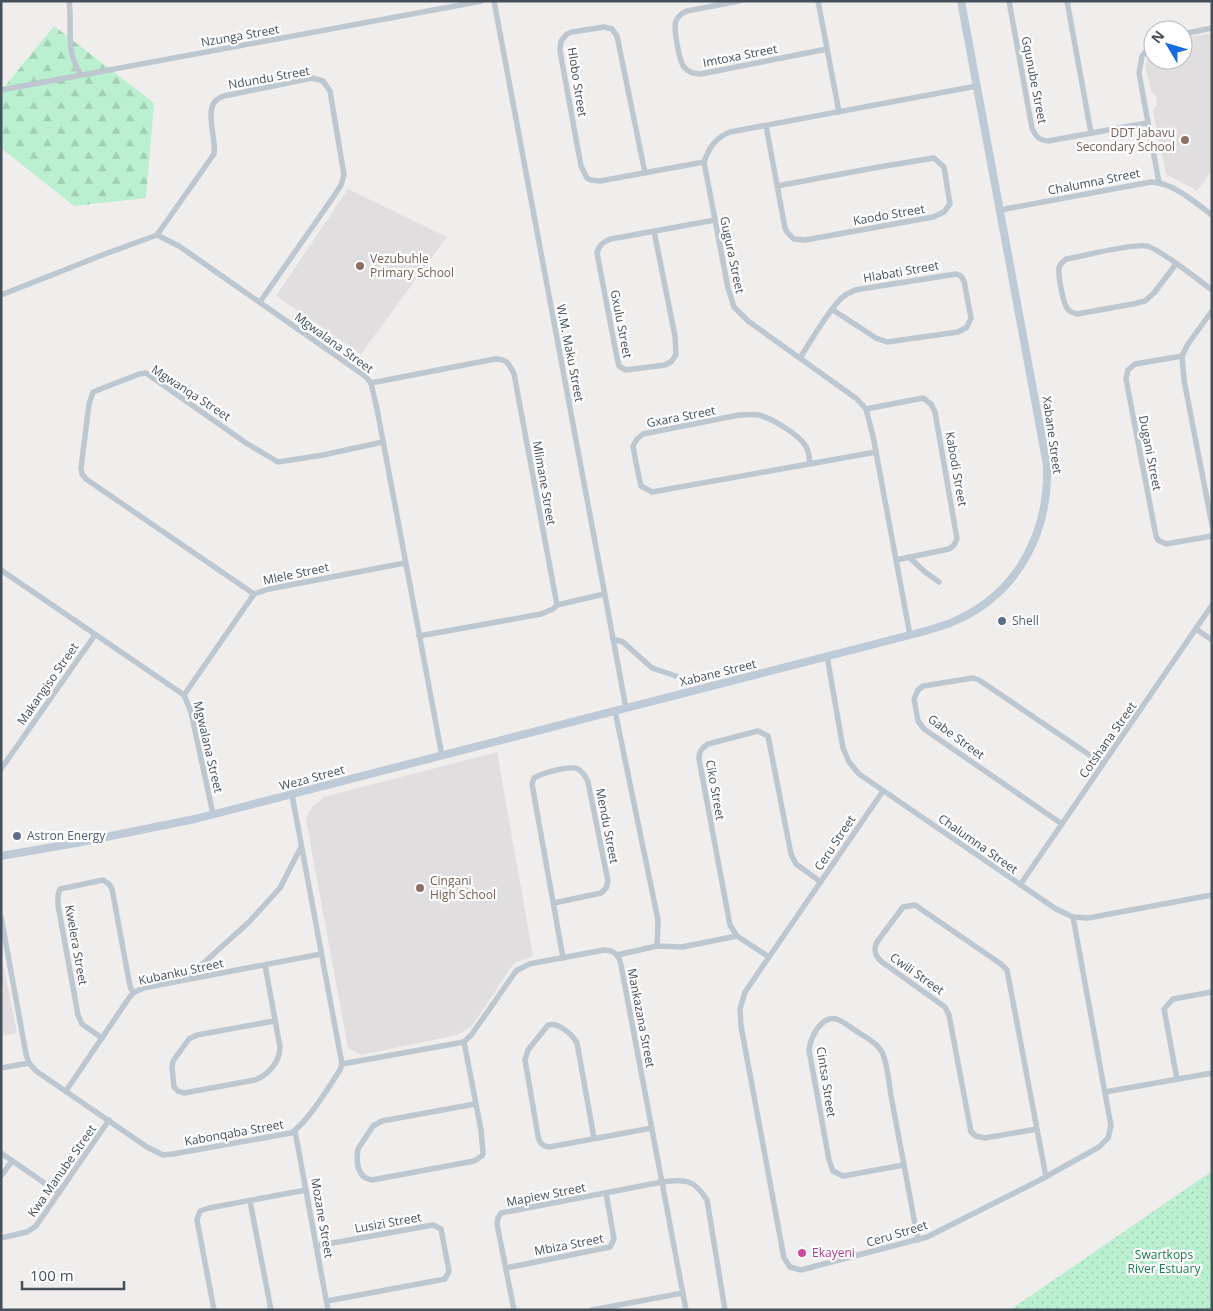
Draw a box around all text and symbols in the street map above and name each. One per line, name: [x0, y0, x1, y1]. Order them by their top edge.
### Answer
street label: Nzunga Street: [199, 20, 280, 51]
north arrow: [1143, 20, 1193, 70]
text: N: [1146, 26, 1168, 47]
street label: Gqunube Street: [1018, 35, 1051, 125]
street label: Imtoxa Street: [701, 40, 779, 71]
street label: Hlobo Street: [564, 46, 591, 118]
street label: Ndundu Street: [227, 62, 311, 93]
place label: DDT Jabavu Secondary School: [1076, 124, 1175, 155]
marker: DDT Jabavu Secondary School: [1179, 134, 1191, 146]
street label: Chalumna Street: [1046, 164, 1142, 199]
street label: Kaodo Street: [852, 200, 926, 229]
street label: Gugura Street: [716, 215, 749, 295]
place label: Vezubuhle Primary School: [370, 250, 454, 281]
street label: Hlabati Street: [862, 256, 940, 287]
marker: Vezubuhle Primary School: [354, 260, 366, 272]
street label: Gxulu Street: [607, 288, 636, 360]
street label: W.M. Maku Street: [553, 303, 588, 403]
street label: Mgwalana Street: [291, 308, 377, 377]
street label: Mgwanqa Street: [148, 361, 234, 425]
street label: Xabane Street: [1039, 395, 1066, 475]
street label: Gxara Street: [645, 401, 717, 432]
street label: Dugani Street: [1135, 414, 1166, 492]
street label: Kabodi Street: [942, 430, 971, 508]
street label: Mlimane Street: [529, 439, 560, 526]
street label: Mlele Street: [261, 558, 330, 589]
place label: Shell: [1012, 612, 1039, 629]
marker: Shell: [996, 615, 1008, 627]
street label: Makangiso Street: [13, 639, 82, 728]
street label: Xabane Street: [678, 655, 758, 690]
street label: Cotshana Street: [1075, 698, 1140, 781]
street label: Mgwalana Street: [190, 699, 227, 794]
street label: Gabe Street: [925, 710, 988, 763]
street label: Ciko Street: [702, 759, 729, 821]
street label: Weza Street: [277, 761, 346, 794]
street label: Mendu Street: [592, 787, 623, 865]
street label: Chalumna Street: [935, 810, 1022, 877]
street label: Ceru Street: [810, 812, 859, 874]
place label: Astron Energy: [27, 827, 106, 844]
marker: Astron Energy: [11, 830, 23, 842]
place label: Cingani High School: [430, 872, 496, 903]
marker: Cingani High School: [414, 882, 426, 894]
street label: Kwelera Street: [61, 903, 92, 986]
street label: Cwili Street: [887, 949, 948, 998]
street label: Kubanku Street: [137, 954, 225, 989]
street label: Mankazana Street: [624, 967, 659, 1069]
street label: Cintsa Street: [813, 1045, 840, 1118]
street label: Kabonqaba Street: [183, 1115, 285, 1150]
street label: Kwa Manube Street: [23, 1121, 100, 1220]
street label: Mozane Street: [307, 1177, 338, 1259]
street label: Mapiew Street: [505, 1178, 587, 1211]
street label: Lusizi Street: [353, 1208, 423, 1237]
street label: Ceru Street: [864, 1216, 930, 1251]
street label: Mbiza Street: [533, 1229, 605, 1260]
place label: Ekayeni: [812, 1244, 855, 1261]
park label: Swartkops River Estuary: [1128, 1246, 1201, 1277]
marker: Ekayeni: [796, 1247, 808, 1259]
scale bar: [22, 1258, 125, 1290]
text: 100 m: [30, 1265, 74, 1285]

